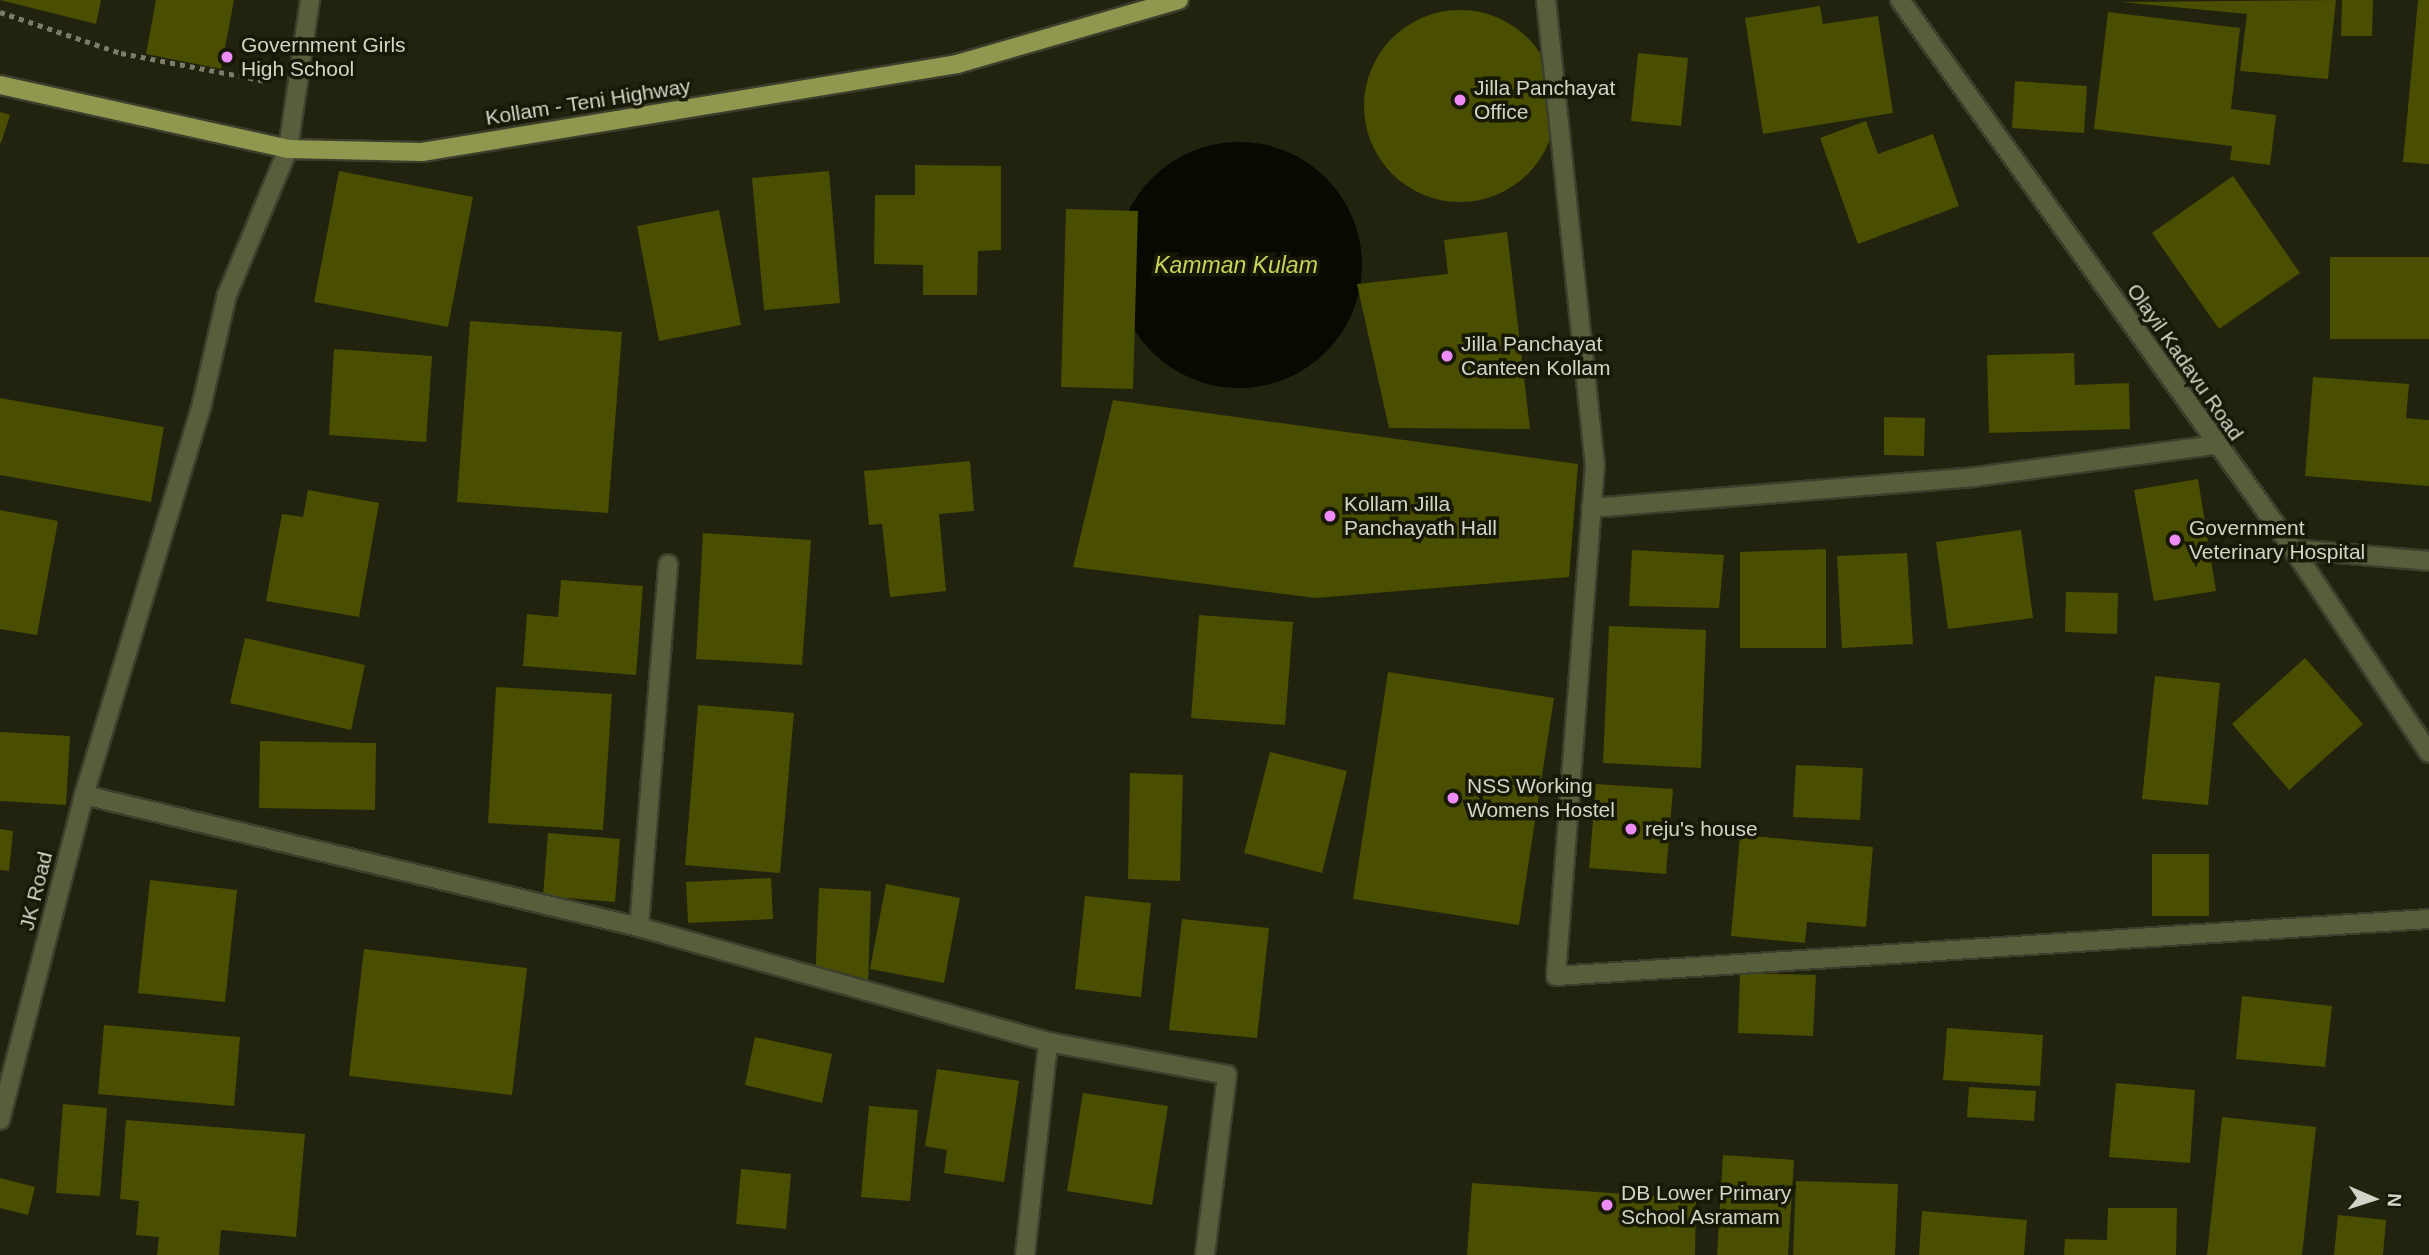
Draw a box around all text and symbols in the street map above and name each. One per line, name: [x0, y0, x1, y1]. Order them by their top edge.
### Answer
place label: Government Girls High School: [241, 32, 406, 82]
marker: Government Girls High School: [219, 49, 235, 65]
street label: Kollam - Teni Highway: [483, 73, 693, 131]
place label: Jilla Panchayat Office: [1474, 75, 1615, 125]
marker: Jilla Panchayat Office: [1452, 92, 1468, 108]
water label: Kamman Kulam: [1154, 251, 1318, 279]
street label: Olayil Kadavu Road: [2121, 279, 2249, 445]
place label: Jilla Panchayat Canteen Kollam: [1461, 331, 1610, 381]
marker: Jilla Panchayat Canteen Kollam: [1439, 348, 1455, 364]
place label: Kollam Jilla Panchayath Hall: [1344, 491, 1497, 541]
marker: Kollam Jilla Panchayath Hall: [1322, 508, 1338, 524]
place label: Government Veterinary Hospital: [2189, 515, 2365, 565]
marker: Government Veterinary Hospital: [2167, 532, 2183, 548]
place label: NSS Working Womens Hostel: [1467, 773, 1615, 823]
marker: NSS Working Womens Hostel: [1445, 790, 1461, 806]
place label: reju's house: [1645, 816, 1758, 842]
marker: reju's house: [1623, 821, 1639, 837]
street label: JK Road: [14, 849, 58, 933]
north arrow: [2338, 1164, 2408, 1234]
place label: DB Lower Primary School Asramam: [1621, 1180, 1791, 1230]
text: N: [2384, 1193, 2405, 1208]
marker: DB Lower Primary School Asramam: [1599, 1197, 1615, 1213]

